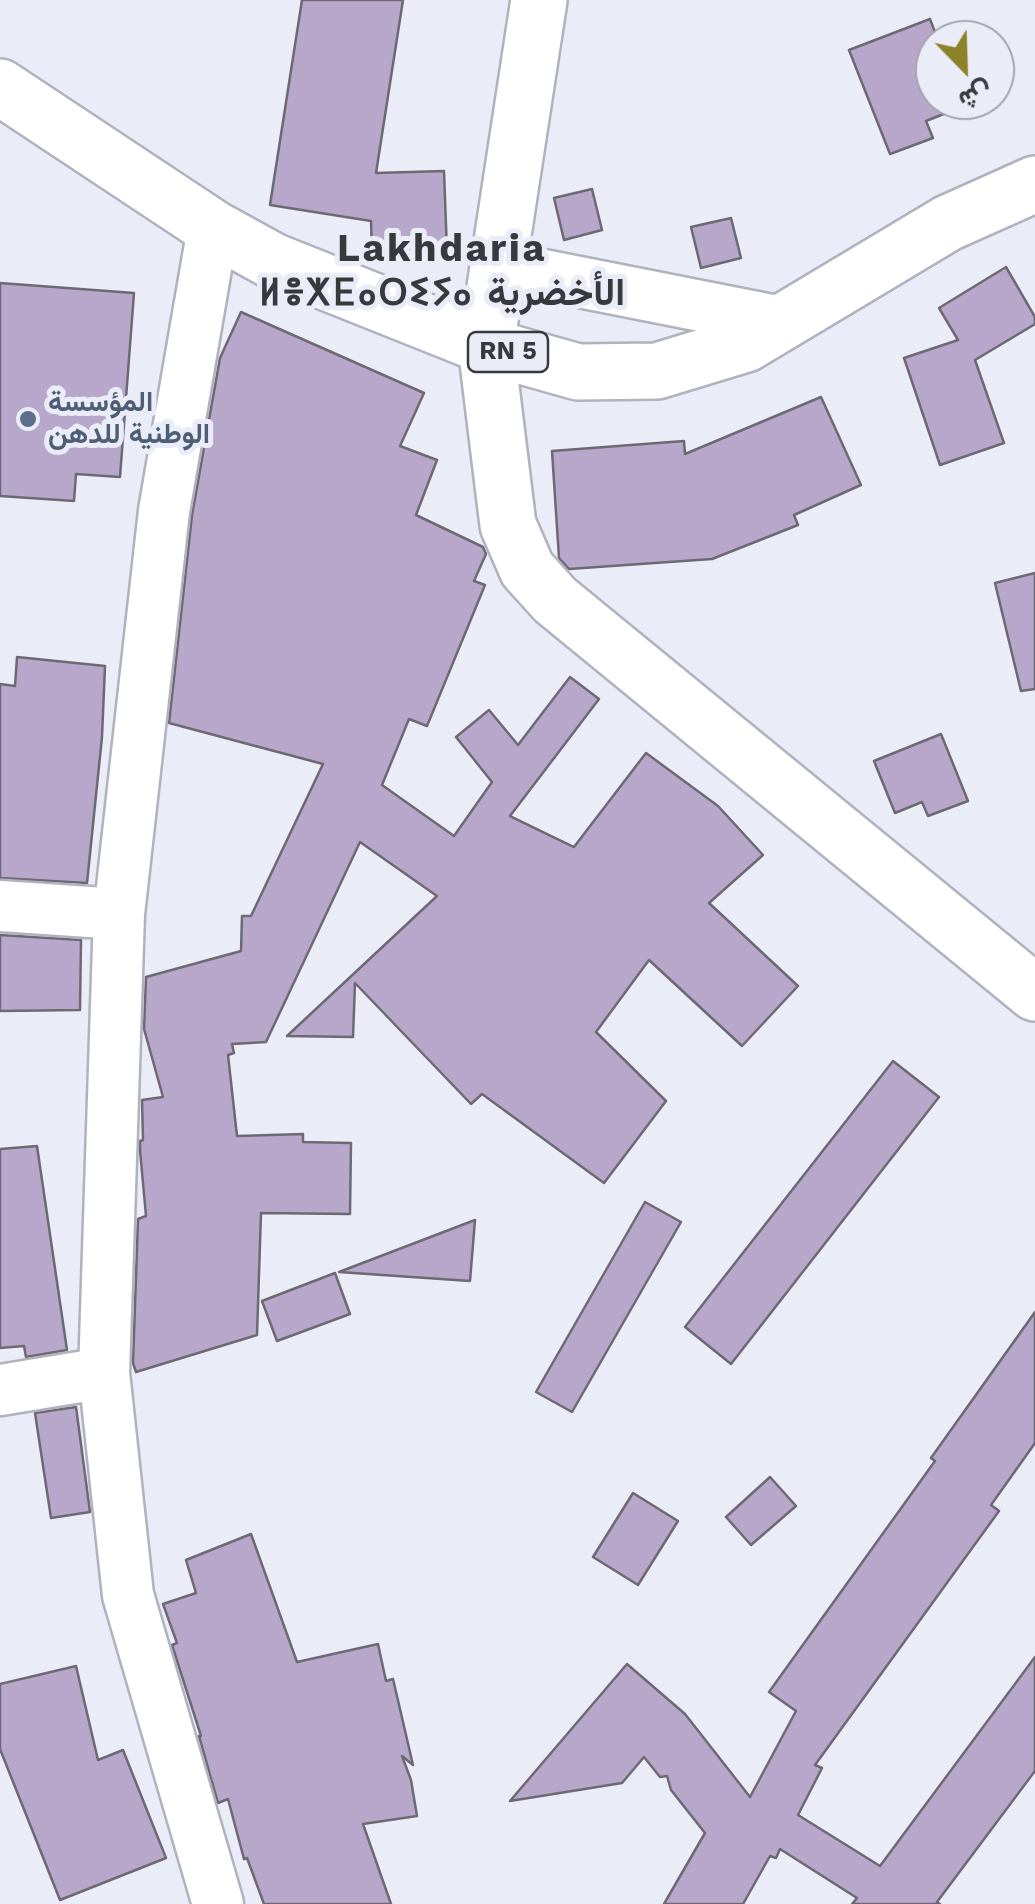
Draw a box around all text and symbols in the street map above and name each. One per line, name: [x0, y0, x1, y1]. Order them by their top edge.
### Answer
north arrow: [915, 20, 1015, 120]
text: ش: [954, 74, 998, 118]
district label: Lakhdaria ⵍⴻⵅⴹⴰⵔⵉⵢⴰ الأخضرية: [271, 227, 613, 316]
road number: RN 5: [468, 332, 548, 372]
place label: المؤسسة الوطنية للدهن: [48, 386, 210, 452]
marker: المؤسسة الوطنية للدهن: [17, 408, 39, 430]

